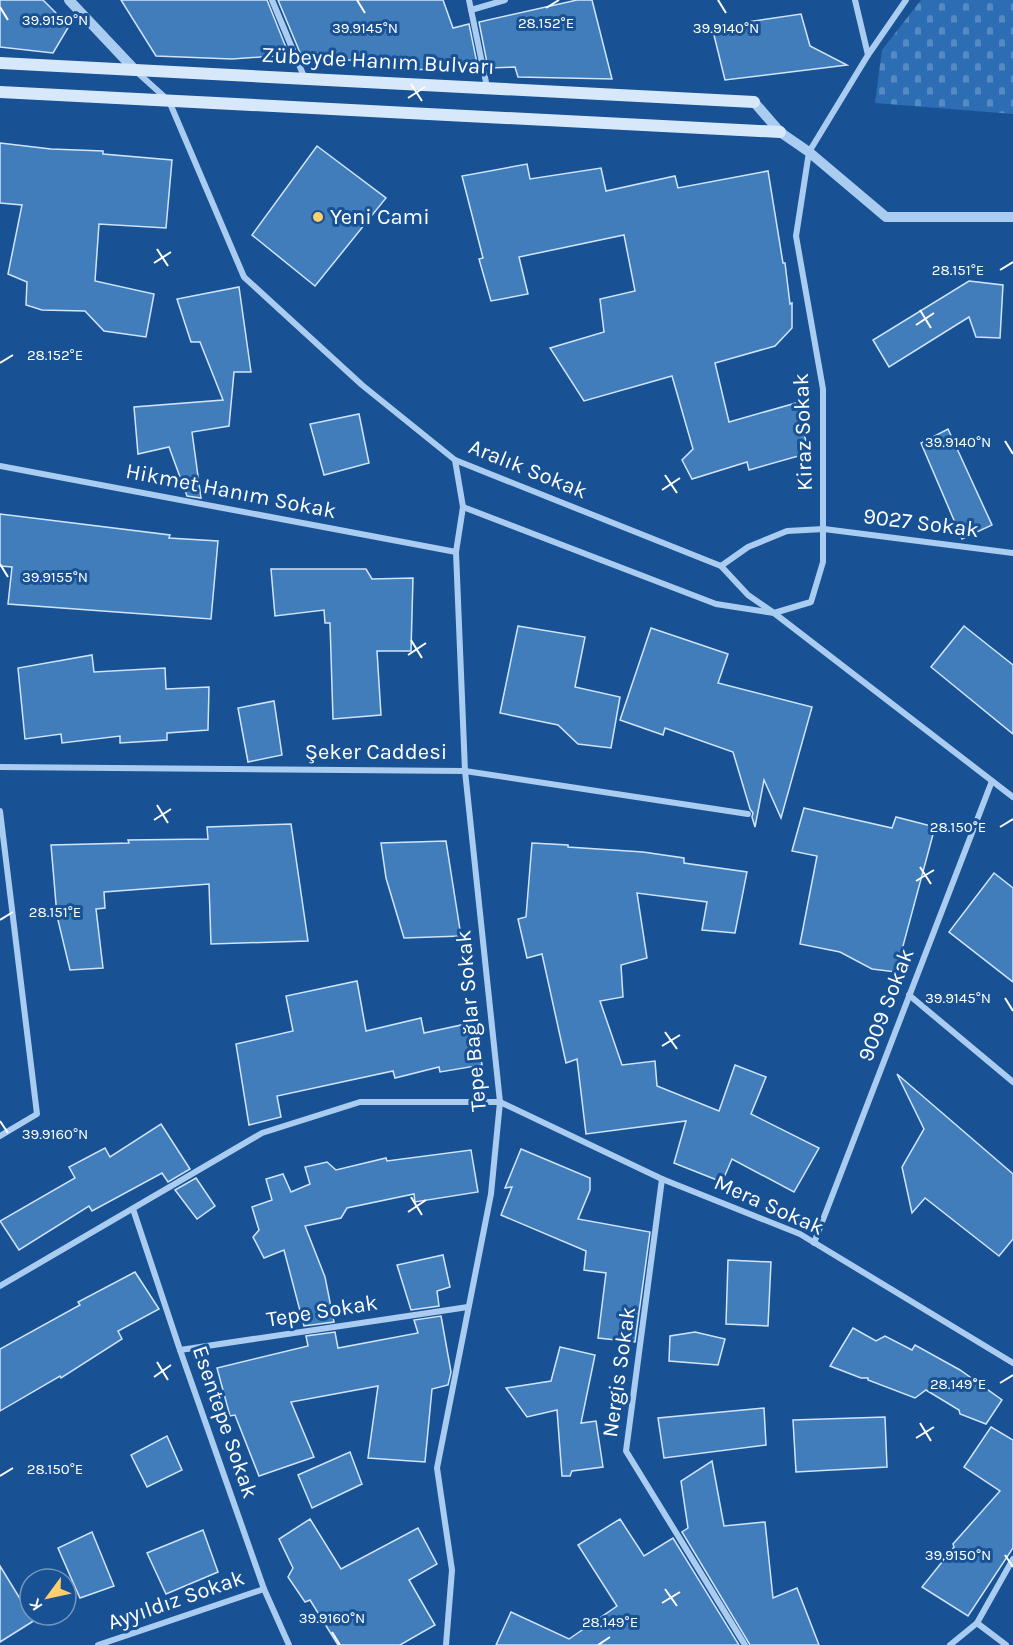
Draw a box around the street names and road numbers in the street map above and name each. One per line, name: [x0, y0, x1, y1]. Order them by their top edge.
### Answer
street label: Zübeyde Hanım Bulvarı: [261, 42, 495, 80]
street label: Kiraz Sokak: [788, 373, 818, 491]
street label: Aralık Sokak: [465, 433, 591, 505]
street label: Hikmet Hanım Sokak: [124, 458, 338, 524]
street label: 9027 Sokak: [862, 503, 980, 543]
street label: Şeker Caddesi: [305, 739, 447, 765]
street label: Tepe Bağlar Sokak: [450, 929, 492, 1113]
street label: 9009 Sokak: [853, 945, 919, 1065]
street label: Mera Sokak: [710, 1169, 828, 1241]
street label: Tepe Sokak: [265, 1289, 379, 1333]
street label: Nergis Sokak: [597, 1305, 641, 1439]
street label: Esentepe Sokak: [187, 1342, 263, 1502]
street label: Ayyıldız Sokak: [104, 1564, 248, 1636]

